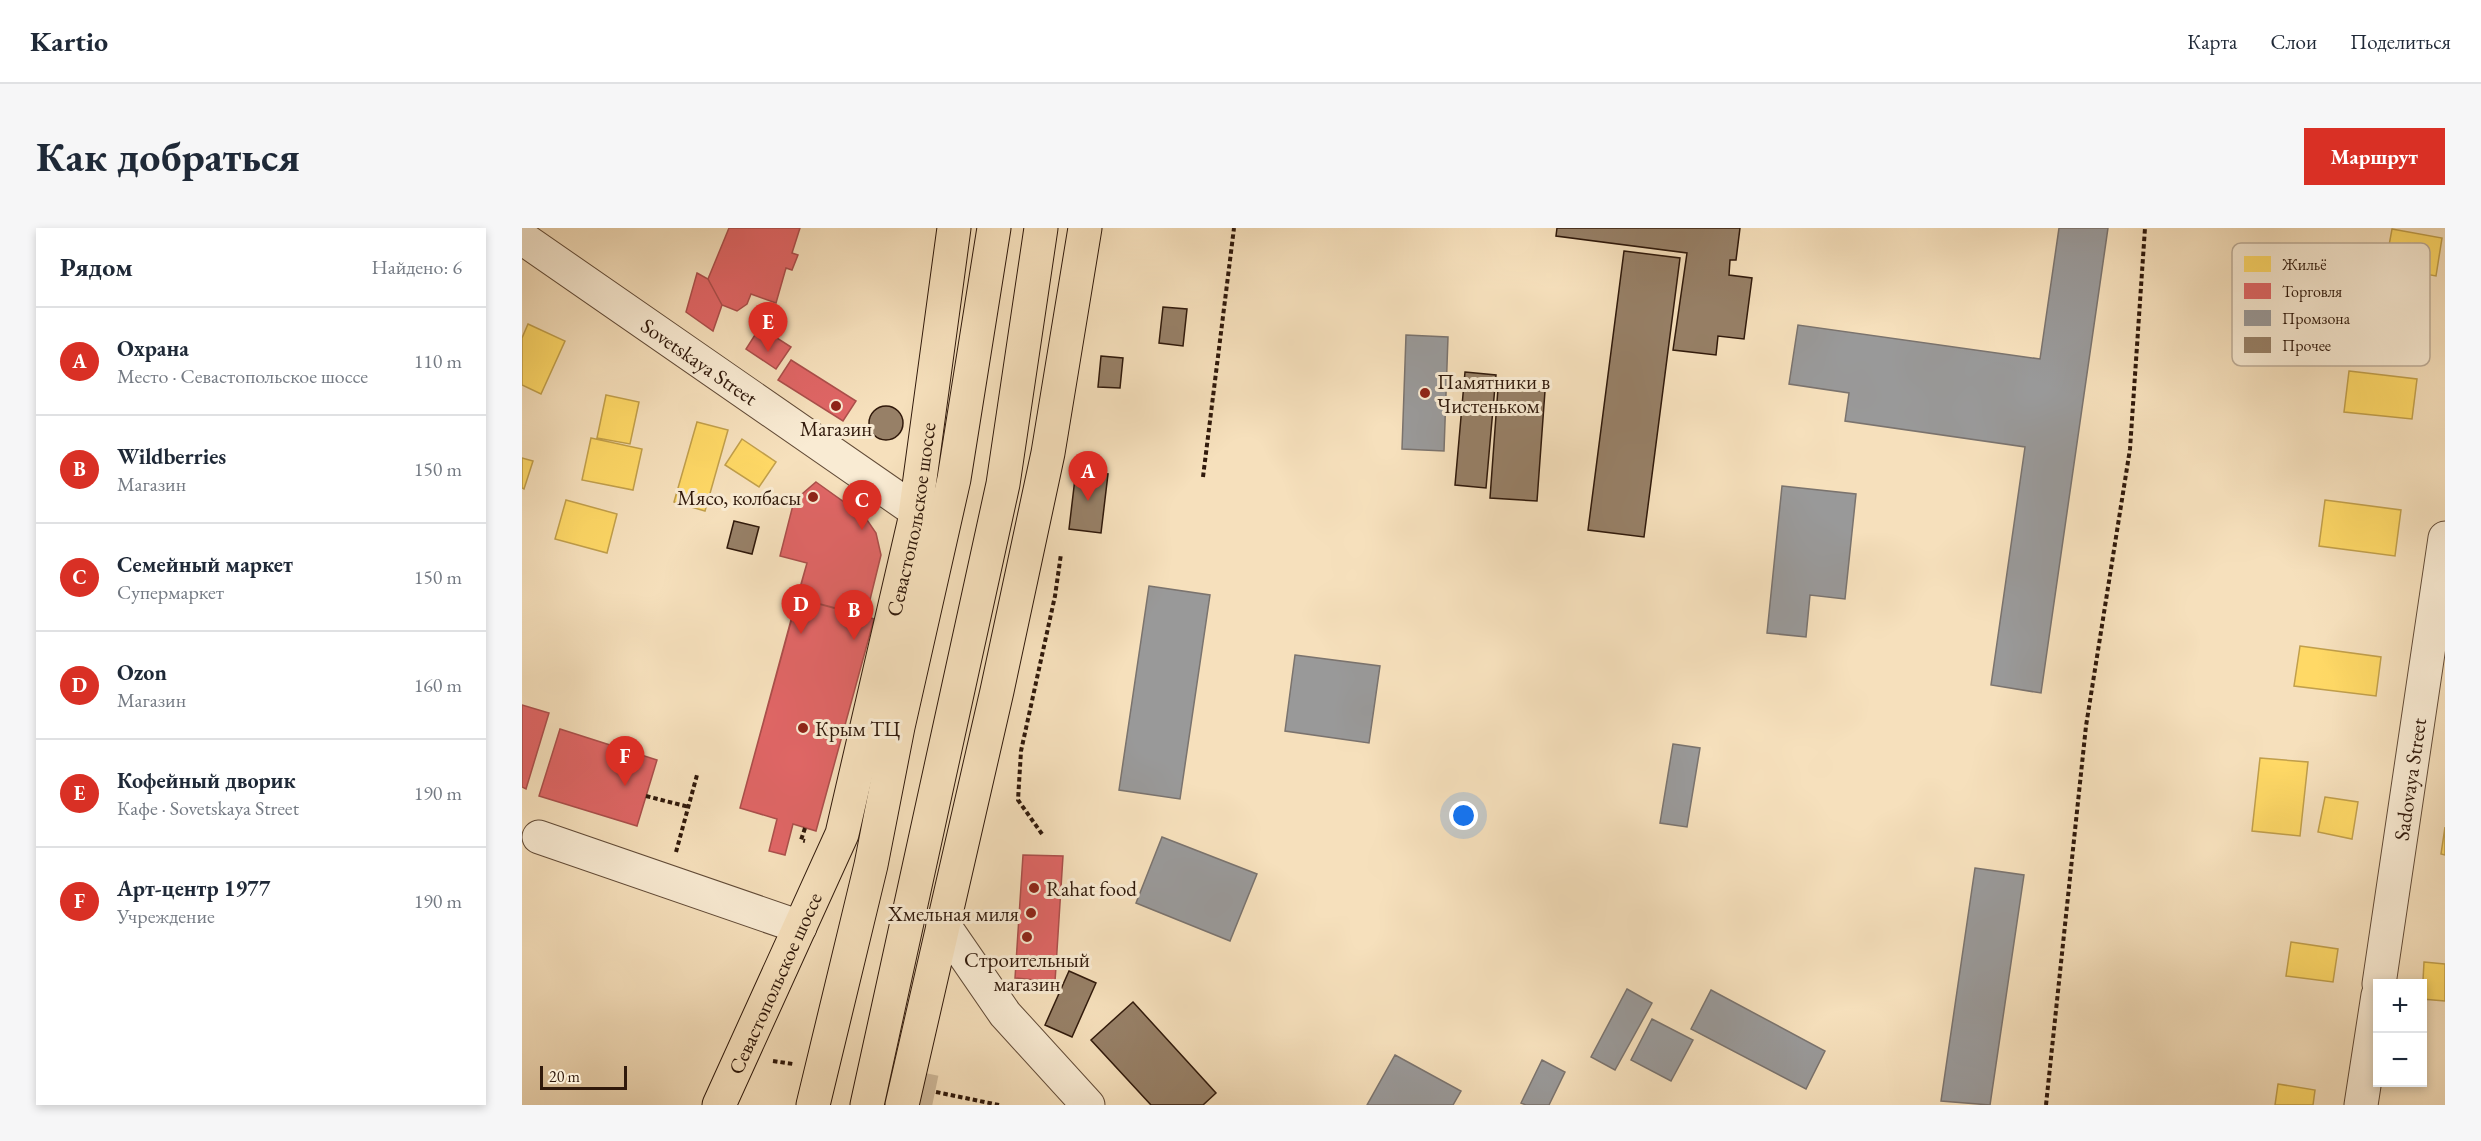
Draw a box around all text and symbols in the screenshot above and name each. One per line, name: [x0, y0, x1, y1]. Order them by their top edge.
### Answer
text: Kartio: [30, 23, 108, 59]
text: Карта: [2187, 28, 2237, 55]
text: Слои: [2270, 28, 2317, 55]
text: Поделиться: [2350, 28, 2451, 55]
button: Маршрут: [2304, 128, 2445, 185]
text: Как добраться: [36, 129, 300, 184]
legend: [2232, 243, 2430, 366]
text: Рядом: [60, 250, 133, 284]
text: Найдено: 6: [371, 254, 462, 280]
text: Жильё: [2281, 254, 2327, 275]
text: Торговля: [2282, 281, 2342, 302]
pin: E: [748, 302, 788, 352]
text: Промзона: [2282, 308, 2351, 329]
street label: Sovetskaya Street: [636, 311, 763, 411]
text: Охрана: [117, 334, 189, 363]
text: Прочее: [2282, 335, 2331, 356]
text: A: [72, 348, 87, 374]
text: 110 m: [414, 348, 462, 374]
text: Место · Севастопольское шоссе: [117, 363, 368, 389]
place label: Памятники в Чистеньком: [1437, 368, 1550, 419]
marker: Памятники в Чистеньком: [1418, 386, 1432, 400]
marker: Магазин: [829, 399, 843, 413]
place label: Магазин: [800, 415, 872, 442]
street label: Севастопольское шоссе: [879, 420, 941, 619]
text: Wildberries: [117, 442, 226, 471]
pin: A: [1068, 452, 1108, 501]
text: B: [73, 456, 86, 482]
text: 150 m: [414, 456, 462, 482]
text: Магазин: [117, 471, 186, 497]
pin: C: [842, 480, 882, 530]
place label: Мясо, колбасы: [677, 484, 801, 511]
marker: Мясо, колбасы: [806, 490, 820, 504]
text: Семейный маркет: [117, 550, 293, 579]
text: C: [72, 564, 87, 590]
text: 150 m: [414, 564, 462, 590]
text: Супермаркет: [117, 579, 224, 605]
pin: D: [782, 584, 820, 634]
pin: B: [834, 590, 874, 640]
text: Ozon: [117, 658, 167, 687]
text: D: [72, 672, 87, 698]
text: 160 m: [414, 672, 462, 698]
text: Магазин: [117, 687, 186, 713]
place label: Крым ТЦ: [815, 715, 900, 742]
street label: Sadovaya Street: [2387, 716, 2432, 842]
marker: Крым ТЦ: [796, 721, 810, 735]
pin: F: [606, 736, 644, 786]
text: Кофейный дворик: [117, 766, 296, 795]
text: E: [74, 780, 85, 806]
text: 190 m: [414, 780, 462, 806]
text: Кафе · Sovetskaya Street: [117, 795, 299, 821]
your location: [1449, 801, 1478, 830]
text: Арт-центр 1977: [117, 874, 270, 903]
place label: Rahat food: [1046, 875, 1137, 902]
marker: Rahat food: [1027, 881, 1041, 895]
text: F: [74, 888, 85, 914]
text: 190 m: [414, 888, 462, 914]
street label: Севастопольское шоссе: [721, 888, 827, 1078]
place label: Хмельная миля: [887, 900, 1019, 927]
text: Учреждение: [117, 903, 215, 929]
marker: Хмельная миля: [1024, 906, 1038, 920]
marker: Строительный магазин: [1020, 930, 1034, 944]
place label: Строительный магазин: [964, 946, 1090, 997]
map controls: [2373, 979, 2427, 1087]
button: +: [2373, 979, 2427, 1033]
button: −: [2373, 1033, 2427, 1087]
scale bar: [540, 1063, 627, 1090]
text: 20 m: [549, 1066, 580, 1087]

